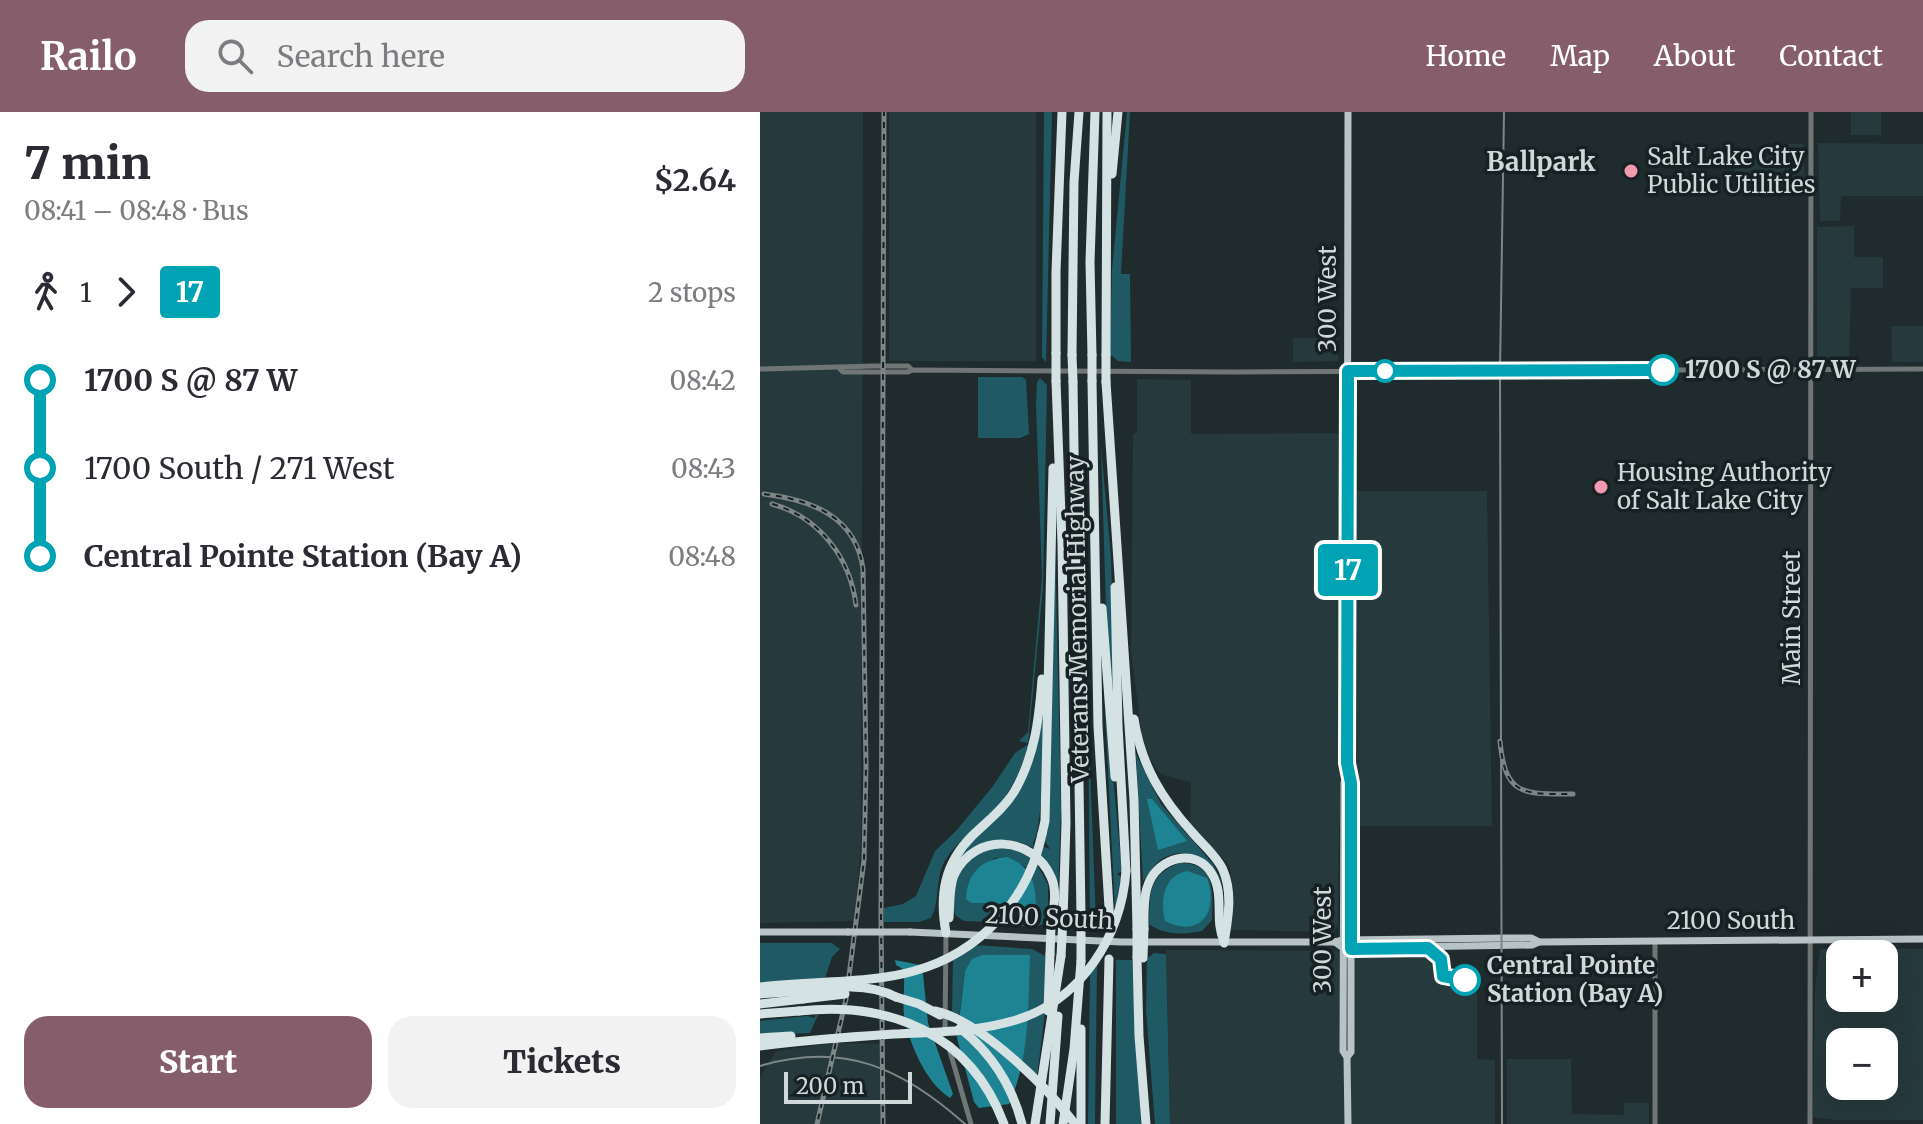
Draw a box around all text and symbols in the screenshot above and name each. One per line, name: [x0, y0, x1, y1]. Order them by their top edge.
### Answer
search box: [185, 20, 745, 92]
text: Railo: [40, 33, 137, 80]
icon: search: [213, 34, 257, 78]
text: Search here: [277, 37, 445, 75]
text: Home: [1425, 38, 1506, 74]
text: Map: [1550, 38, 1610, 74]
text: About: [1654, 38, 1735, 74]
text: Contact: [1779, 38, 1883, 74]
text: 7 min: [24, 136, 151, 191]
place label: Salt Lake City Public Utilities: [1647, 141, 1816, 200]
district label: Ballpark: [1486, 145, 1596, 178]
text: $2.64: [654, 161, 736, 199]
marker: Salt Lake City Public Utilities: [1622, 162, 1640, 180]
text: 08:41 – 08:48 · Bus: [24, 194, 249, 227]
street label: 300 West: [1312, 245, 1343, 353]
icon: walk: [24, 270, 68, 314]
icon: forward: [104, 270, 148, 314]
text: 17: [176, 274, 204, 310]
text: 1: [80, 276, 92, 309]
text: 2 stops: [648, 276, 736, 309]
place label: 1700 S @ 87 W: [1685, 354, 1856, 385]
marker: 1700 S @ 87 W: [1648, 355, 1678, 385]
unlabelled marker: [1374, 360, 1396, 382]
text: 1700 S @ 87 W: [84, 361, 297, 399]
text: 08:42: [669, 364, 736, 397]
text: 1700 South / 271 West: [84, 449, 395, 487]
text: 08:43: [671, 452, 736, 485]
street label: Veterans Memorial Highway: [1059, 455, 1096, 784]
place label: Housing Authority of Salt Lake City: [1617, 457, 1832, 516]
marker: Housing Authority of Salt Lake City: [1592, 478, 1610, 496]
text: Central Pointe Station (Bay A): [84, 537, 522, 575]
text: 08:48: [668, 540, 736, 573]
line badge: 17: [1312, 544, 1384, 596]
street label: Main Street: [1776, 550, 1807, 685]
text: 17: [1334, 552, 1362, 588]
street label: 300 West: [1307, 886, 1338, 994]
street label: 2100 South: [984, 899, 1114, 936]
street label: 2100 South: [1667, 905, 1795, 936]
map controls: [1826, 940, 1898, 1100]
button: +: [1826, 940, 1898, 1012]
place label: Central Pointe Station (Bay A): [1487, 950, 1663, 1009]
marker: Central Pointe Station (Bay A): [1450, 965, 1480, 995]
button: Start: [24, 1016, 372, 1108]
button: Tickets: [388, 1016, 736, 1108]
button: −: [1826, 1028, 1898, 1100]
scale bar: [784, 1068, 912, 1104]
text: 200 m: [796, 1072, 864, 1100]

